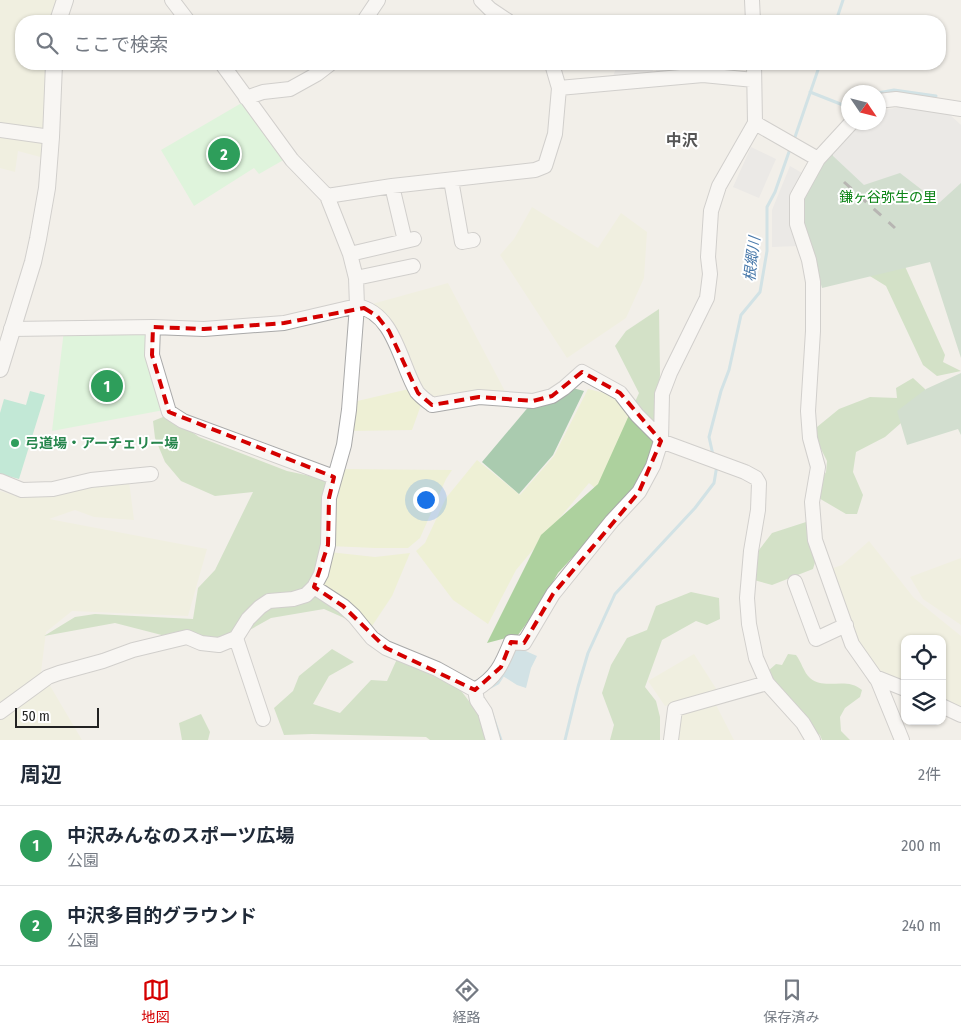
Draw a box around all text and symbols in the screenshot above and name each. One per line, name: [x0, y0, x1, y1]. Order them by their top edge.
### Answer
search box: [15, 15, 946, 70]
icon: search: [33, 29, 61, 57]
text: ここで検索: [73, 33, 168, 56]
north arrow: [841, 85, 886, 130]
district label: 中沢: [666, 131, 698, 150]
pin: 2: [208, 135, 240, 173]
park label: 鎌ヶ谷弥生の里: [839, 189, 937, 206]
water label: 根郷川: [740, 234, 764, 282]
pin: 1: [91, 367, 123, 405]
place label: 弓道場・アーチェリー場: [25, 435, 178, 452]
marker: 弓道場・アーチェリー場: [9, 437, 21, 449]
your location: [413, 487, 439, 513]
map controls: [901, 635, 946, 725]
button: locate: [901, 635, 946, 680]
button: layers: [901, 680, 946, 725]
scale bar: [15, 705, 99, 728]
text: 50 m: [22, 708, 50, 725]
text: 周辺: [20, 762, 62, 788]
text: 2件: [918, 765, 941, 784]
text: 中沢みんなのスポーツ広場: [67, 824, 295, 847]
text: 1: [33, 836, 39, 855]
text: 200 m: [901, 836, 941, 855]
text: 公園: [67, 851, 99, 870]
text: 中沢多目的グラウンド: [67, 904, 257, 927]
text: 2: [32, 916, 40, 935]
text: 240 m: [902, 916, 941, 935]
text: 公園: [67, 931, 99, 950]
tab: 地図: [142, 976, 170, 1026]
tab: 経路: [453, 976, 481, 1026]
tab: 保存済み: [764, 976, 820, 1026]

